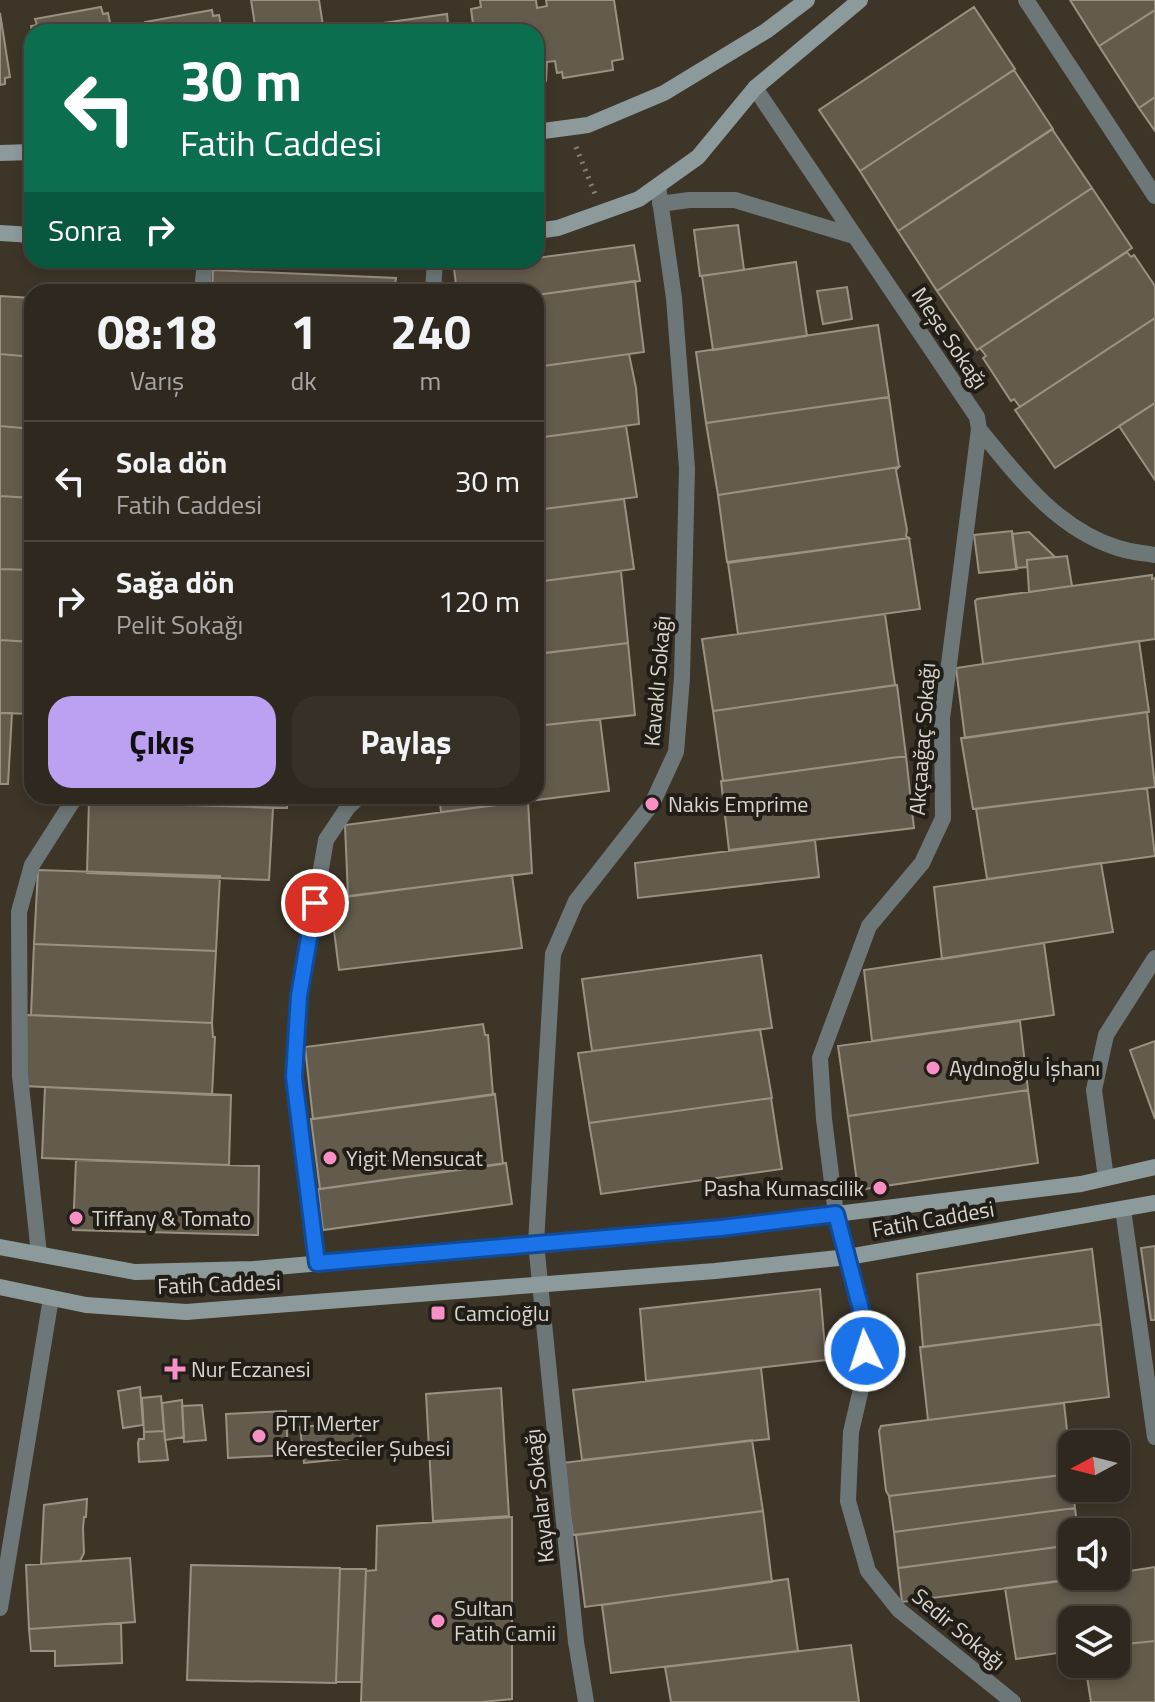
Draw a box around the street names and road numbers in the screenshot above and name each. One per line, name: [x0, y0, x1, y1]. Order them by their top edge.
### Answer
street label: Meşe Sokağı: [903, 280, 997, 396]
street label: Kavaklı Sokağı: [634, 614, 680, 748]
street label: Akçaağaç Sokağı: [900, 662, 944, 816]
street label: Fatih Caddesi: [869, 1192, 997, 1246]
street label: Fatih Caddesi: [157, 1265, 281, 1303]
street label: Kayalar Sokağı: [515, 1427, 563, 1565]
street label: Sedir Sokağı: [905, 1580, 1013, 1678]

